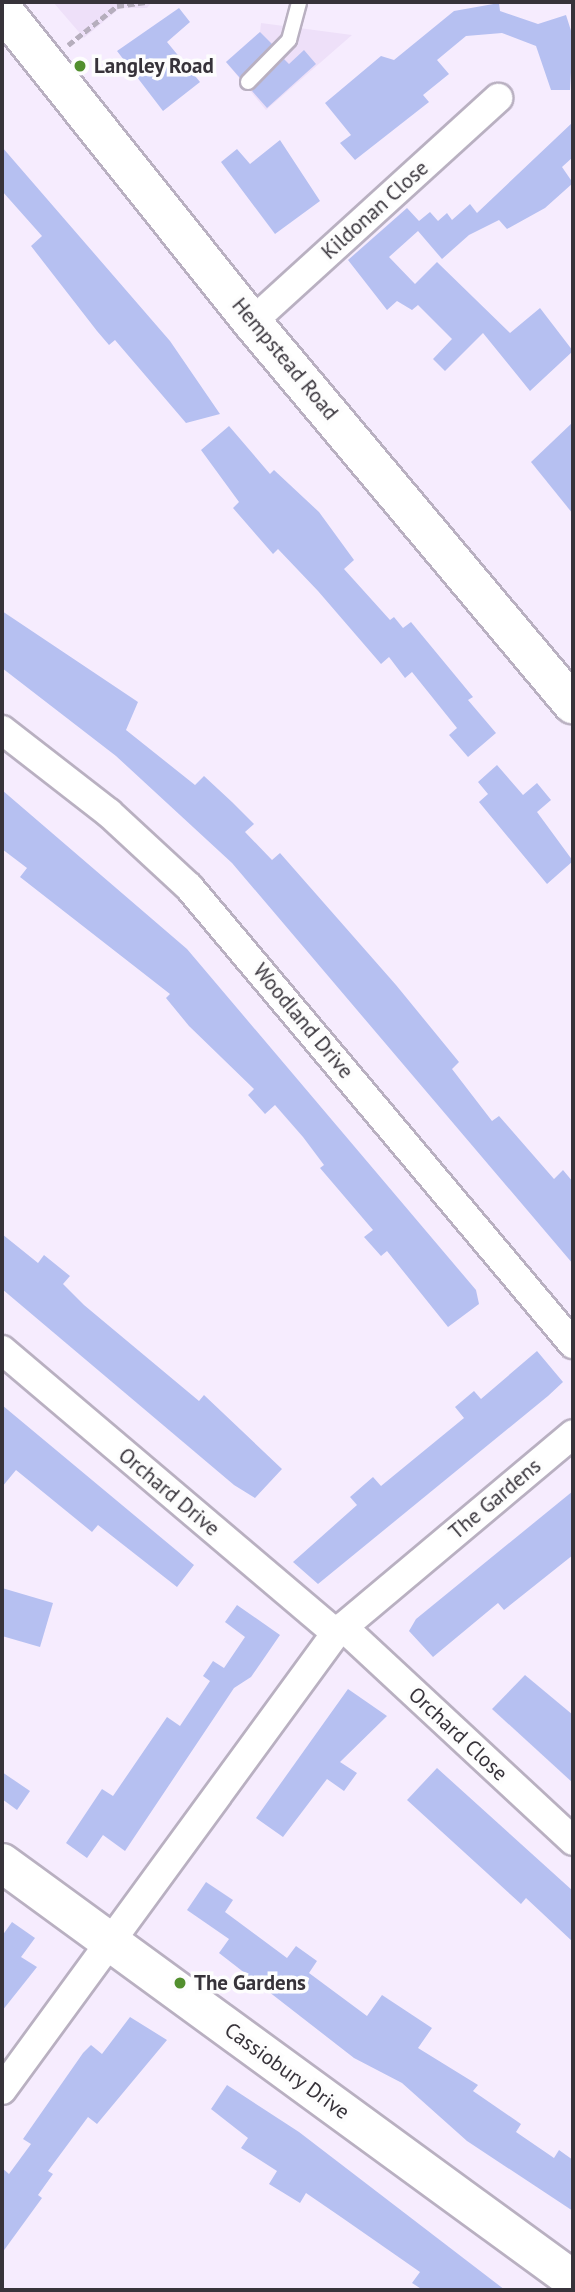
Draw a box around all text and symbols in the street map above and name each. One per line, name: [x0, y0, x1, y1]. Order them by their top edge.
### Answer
place label: Langley Road: [94, 53, 214, 79]
marker: Langley Road: [72, 58, 88, 74]
street label: Kildonan Close: [316, 155, 434, 265]
street label: Hempstead Road: [227, 293, 343, 425]
street label: Woodland Drive: [248, 958, 358, 1084]
street label: Orchard Drive: [113, 1443, 225, 1541]
street label: The Gardens: [444, 1453, 546, 1545]
street label: Orchard Close: [403, 1682, 513, 1786]
place label: The Gardens: [194, 1970, 306, 1996]
marker: The Gardens: [172, 1975, 188, 1991]
street label: Cassiobury Drive: [219, 2017, 355, 2125]

